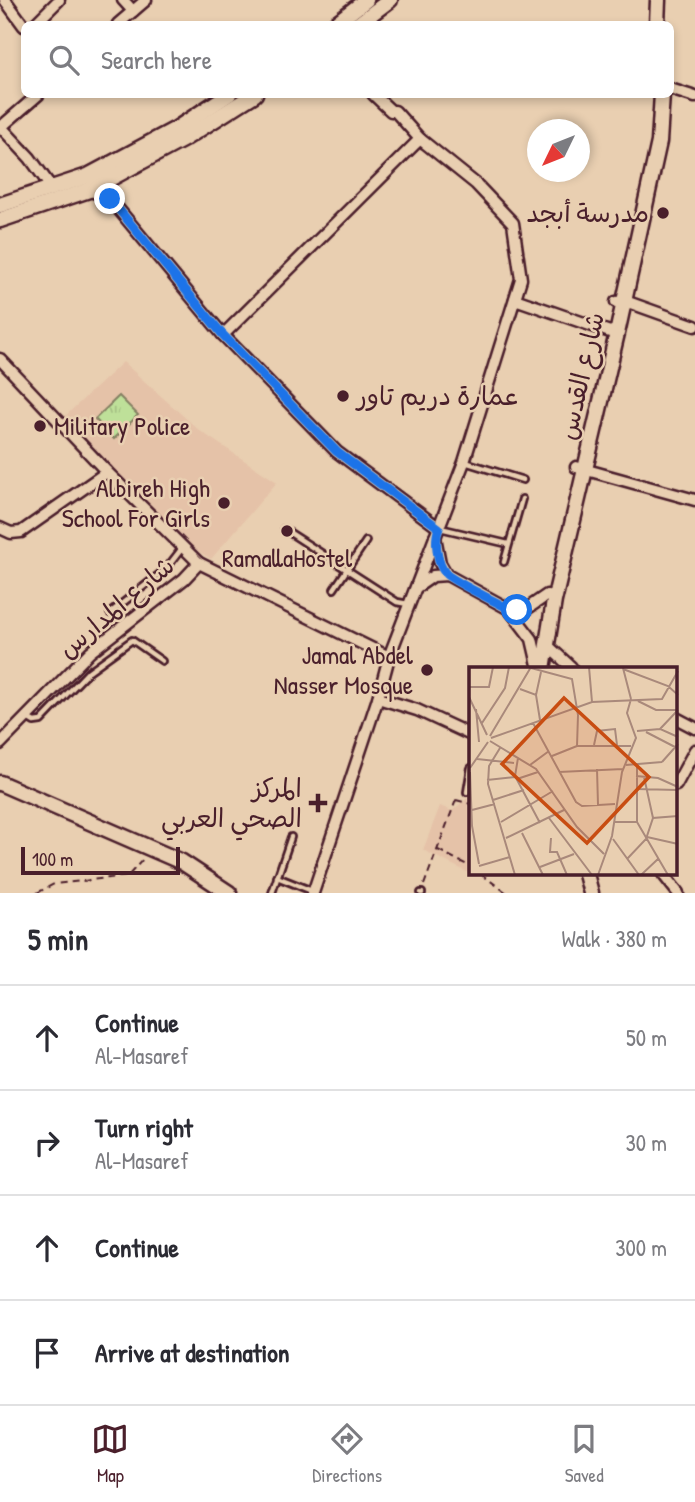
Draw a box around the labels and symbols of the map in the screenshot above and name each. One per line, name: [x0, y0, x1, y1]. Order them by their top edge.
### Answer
north arrow: [527, 119, 590, 182]
route end: [94, 183, 125, 214]
place label: مدرسة أبجد: [526, 195, 649, 230]
marker: مدرسة أبجد: [655, 205, 671, 221]
street label: شارع القدس: [549, 309, 613, 443]
place label: عمارة دريم تاور: [355, 378, 520, 416]
marker: عمارة دريم تاور: [335, 388, 351, 404]
place label: Military Police: [54, 408, 190, 443]
marker: Military Police: [32, 418, 48, 434]
place label: Albireh High School For Girls: [62, 470, 210, 535]
marker: Albireh High School For Girls: [216, 495, 232, 511]
marker: RamallaHostel: [279, 523, 295, 539]
place label: RamallaHostel: [222, 540, 352, 575]
street label: شارع المدارس: [50, 548, 182, 666]
route start: [501, 594, 532, 625]
place label: Jamal Abdel Nasser Mosque: [274, 637, 413, 702]
marker: Jamal Abdel Nasser Mosque: [419, 662, 435, 678]
inset map: [469, 667, 678, 876]
place label: المركز الصحي العربي: [161, 770, 302, 841]
marker: المركز الصحي العربي: [308, 793, 328, 813]
scale bar: [21, 844, 180, 876]

